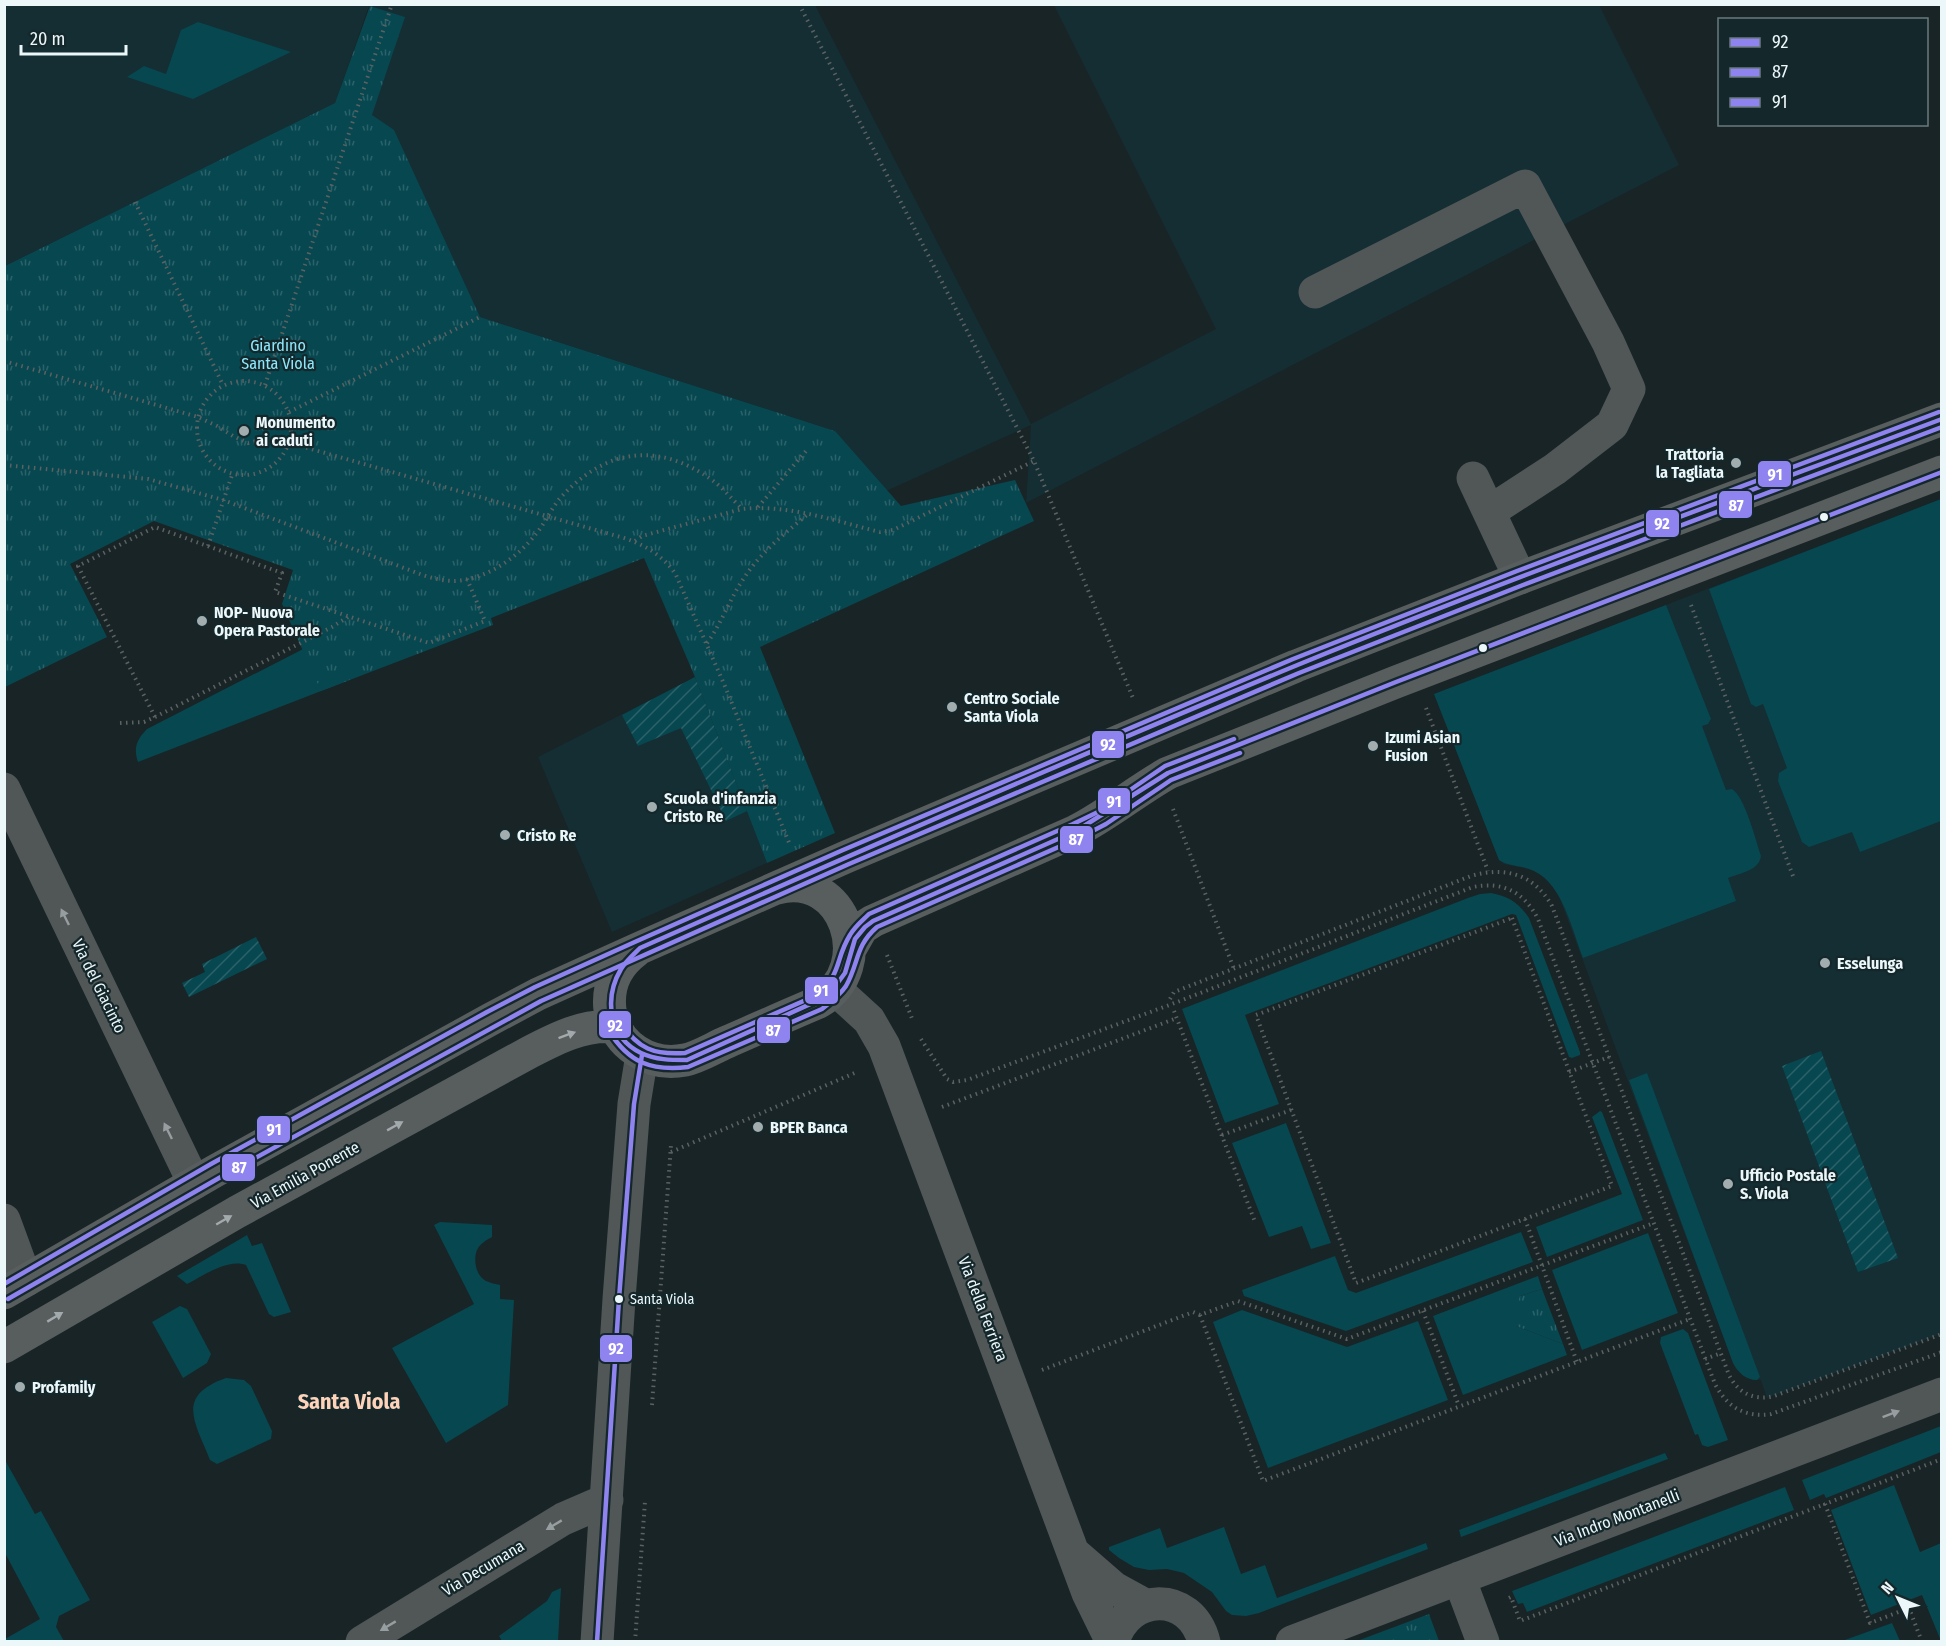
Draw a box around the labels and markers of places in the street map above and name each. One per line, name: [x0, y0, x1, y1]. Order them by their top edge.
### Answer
place label: Monumento ai caduti: [256, 413, 336, 450]
marker: Monumento ai caduti: [237, 424, 251, 438]
place label: Trattoria la Tagliata: [1656, 445, 1724, 482]
marker: Trattoria la Tagliata: [1729, 456, 1743, 470]
unlabelled marker: [1818, 511, 1830, 523]
place label: NOP- Nuova Opera Pastorale: [214, 603, 320, 640]
marker: NOP- Nuova Opera Pastorale: [195, 614, 209, 628]
unlabelled marker: [1477, 642, 1489, 654]
place label: Centro Sociale Santa Viola: [964, 689, 1060, 726]
marker: Centro Sociale Santa Viola: [945, 700, 959, 714]
place label: Izumi Asian Fusion: [1385, 728, 1460, 765]
marker: Izumi Asian Fusion: [1366, 739, 1380, 753]
place label: Scuola d'infanzia Cristo Re: [664, 789, 776, 826]
marker: Scuola d'infanzia Cristo Re: [645, 800, 659, 814]
place label: Cristo Re: [517, 826, 576, 845]
marker: Cristo Re: [498, 828, 512, 842]
place label: Esselunga: [1837, 954, 1903, 973]
marker: Esselunga: [1818, 956, 1832, 970]
place label: BPER Banca: [770, 1118, 848, 1137]
marker: BPER Banca: [751, 1120, 765, 1134]
place label: Ufficio Postale S. Viola: [1740, 1166, 1836, 1203]
marker: Ufficio Postale S. Viola: [1721, 1177, 1735, 1191]
place label: Santa Viola: [630, 1291, 694, 1308]
marker: Santa Viola: [613, 1293, 625, 1305]
place label: Profamily: [32, 1378, 96, 1397]
marker: Profamily: [13, 1380, 27, 1394]

